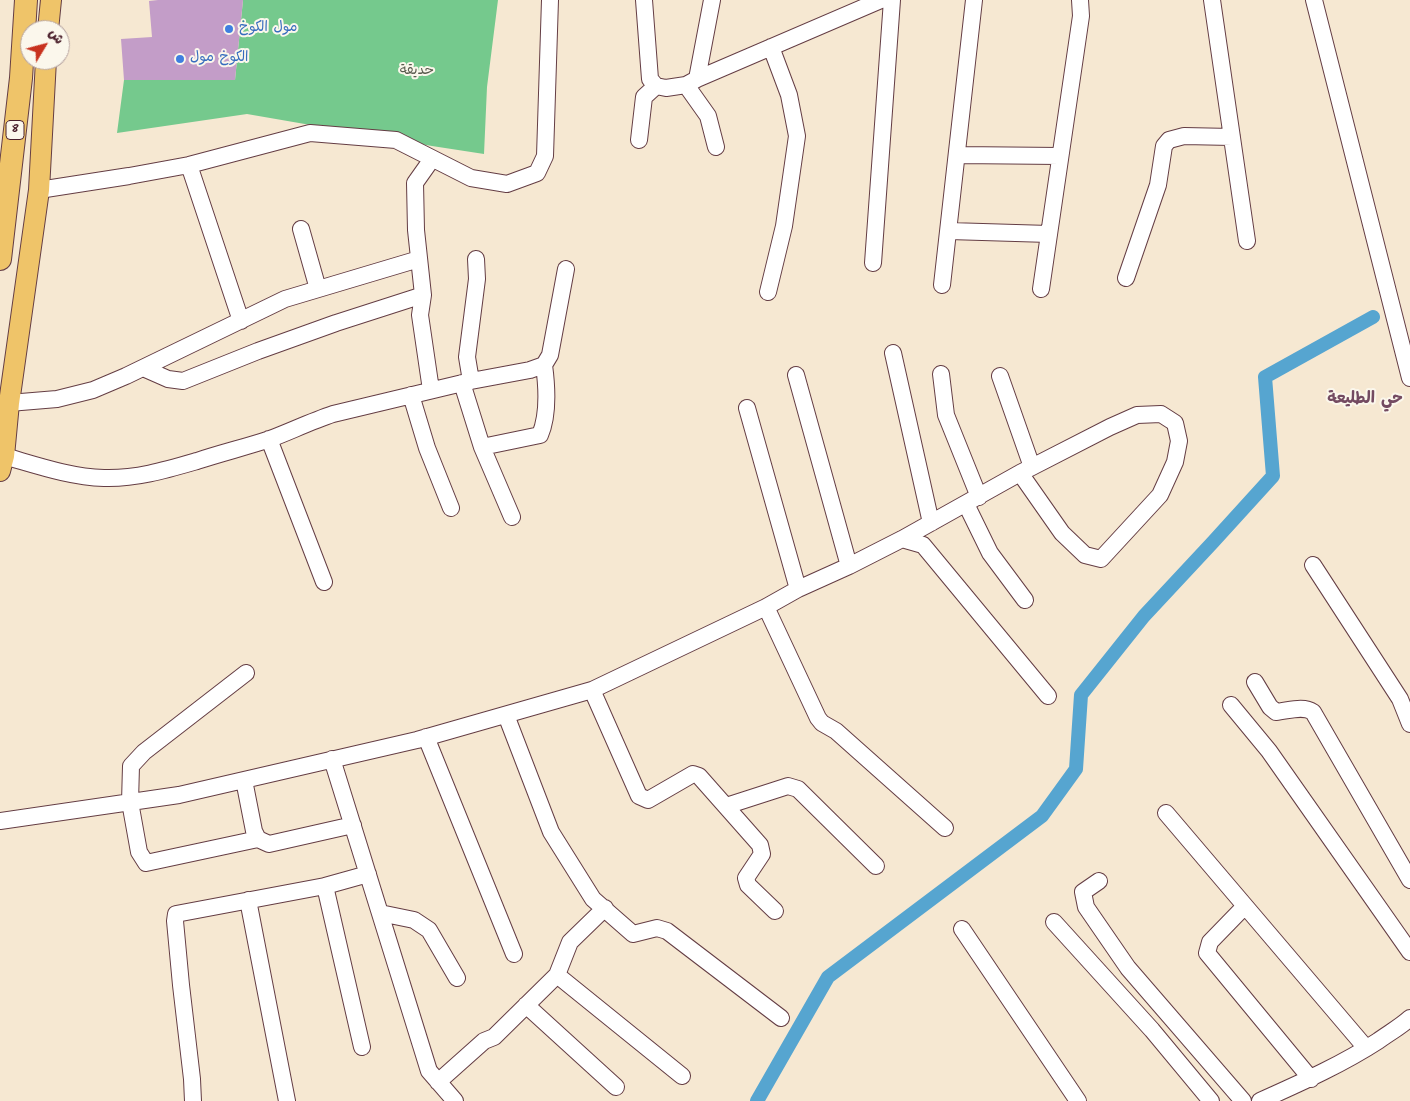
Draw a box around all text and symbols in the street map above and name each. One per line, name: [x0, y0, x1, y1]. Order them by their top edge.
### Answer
north arrow: [20, 20, 70, 70]
place label: مول الكوخ: [239, 21, 297, 37]
marker: مول الكوخ: [223, 23, 235, 35]
text: ش: [43, 24, 70, 49]
place label: الكوخ مول: [190, 51, 248, 67]
marker: الكوخ مول: [174, 53, 186, 65]
park label: حديقة: [400, 64, 434, 80]
road number: 8: [6, 120, 24, 140]
district label: حي الطليعة: [1327, 390, 1403, 410]

